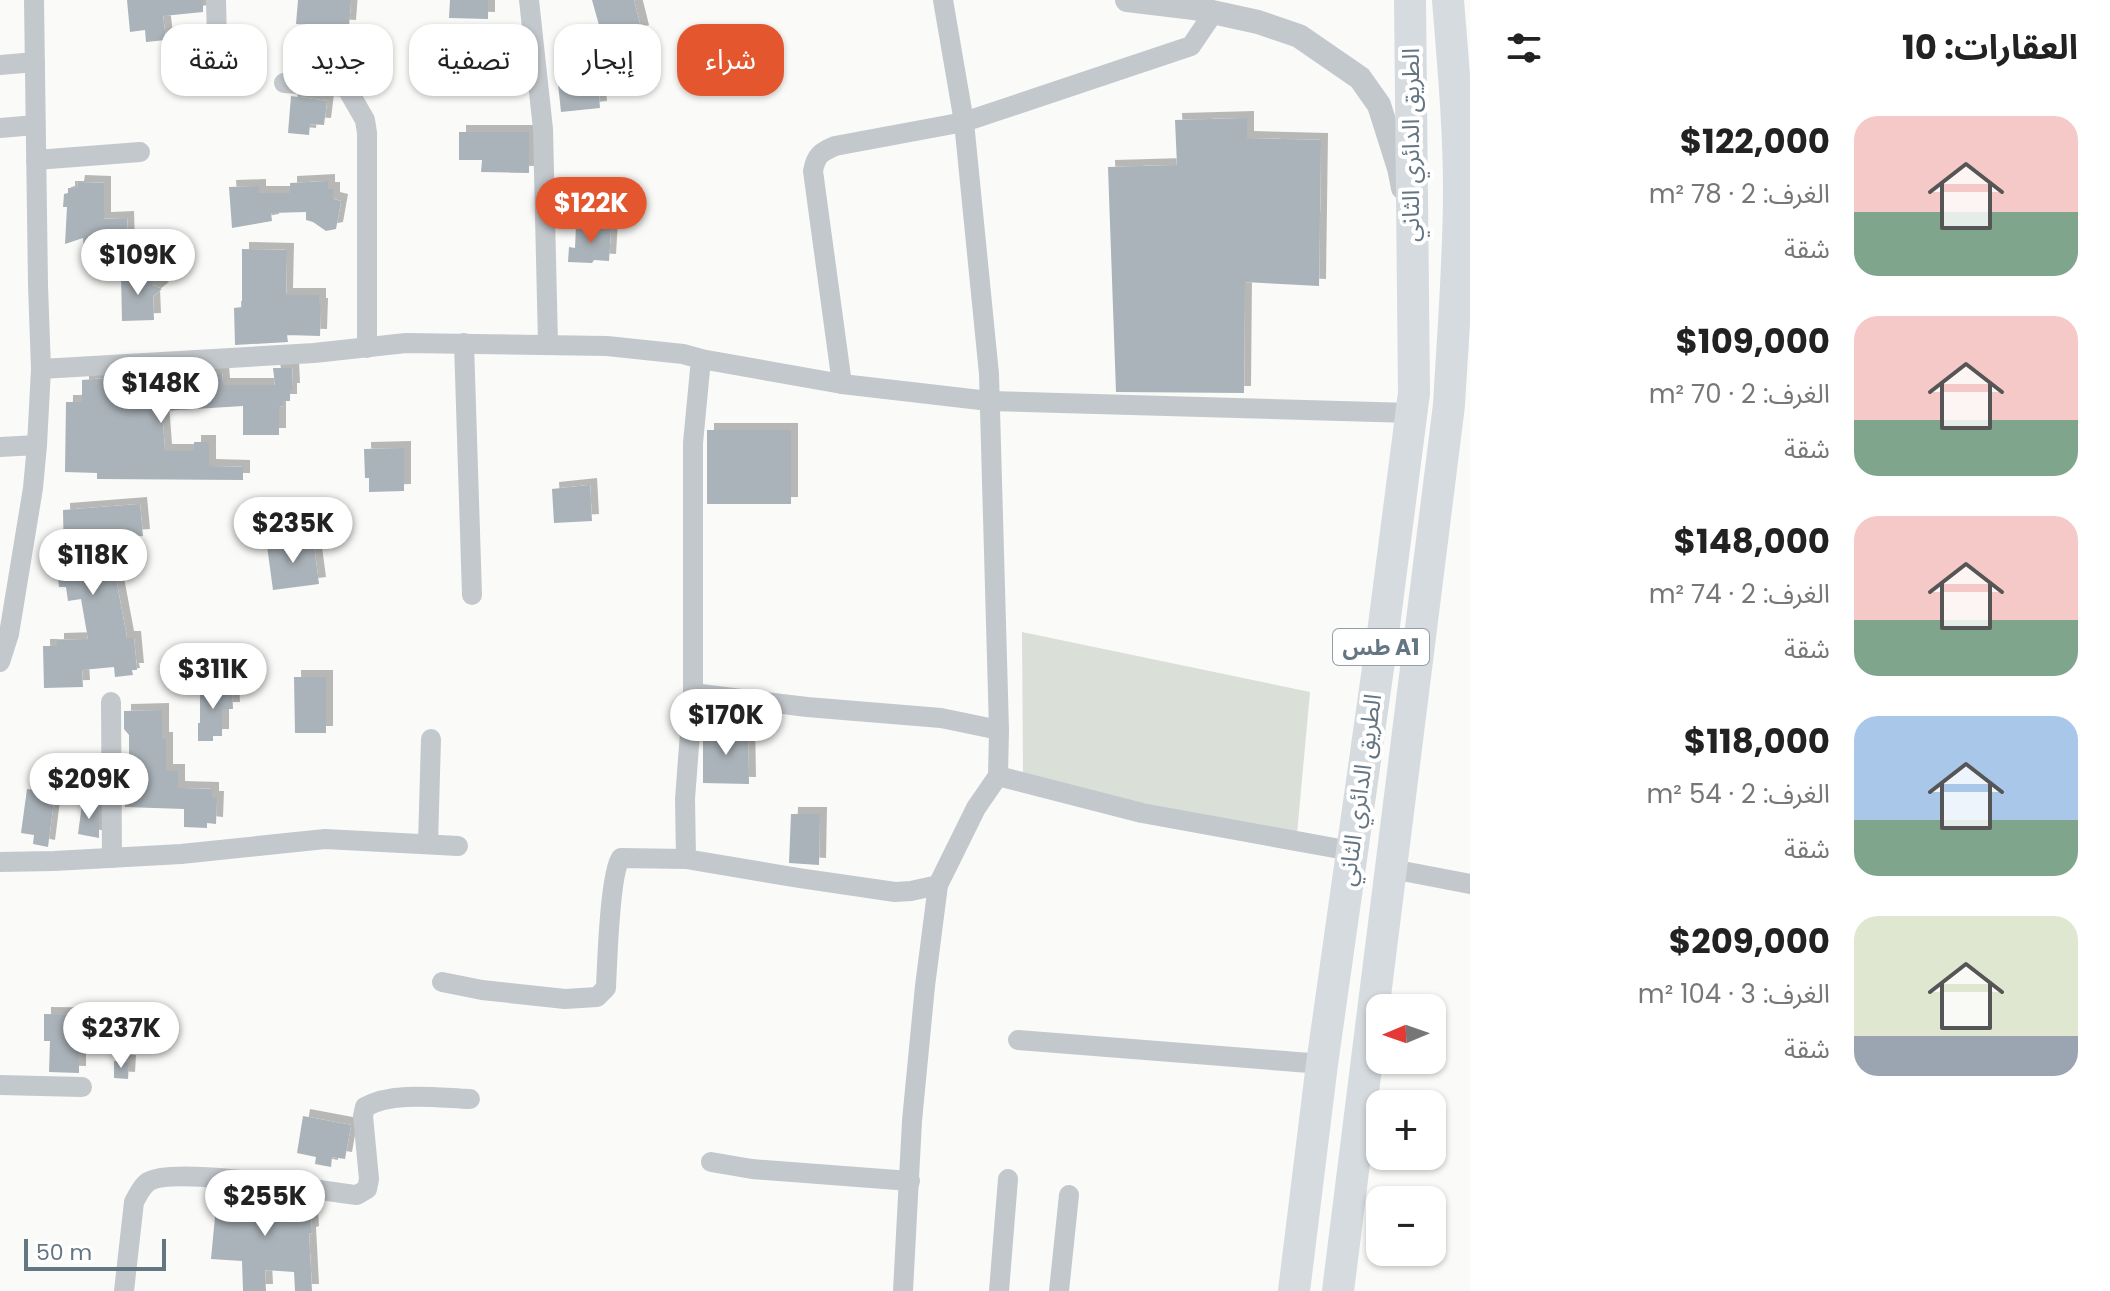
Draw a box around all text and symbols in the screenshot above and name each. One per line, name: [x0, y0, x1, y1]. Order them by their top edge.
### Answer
text: العقارات: 10: [1902, 23, 2078, 71]
chip: شقة: [161, 24, 267, 96]
chip: جديد: [283, 24, 393, 96]
chip: تصفية: [409, 24, 538, 96]
chip: إيجار: [554, 24, 661, 96]
chip: شراء: [677, 24, 784, 96]
icon: filters: [1502, 26, 1546, 70]
street label: الطريق الدائري الثاني: [1394, 48, 1430, 242]
text: $122,000: [1680, 117, 1830, 165]
icon: home: [1918, 148, 2014, 244]
text: الغرف: 2 · 78 m²: [1649, 176, 1830, 212]
pin: $122K: [535, 177, 647, 245]
text: $122K: [554, 185, 628, 221]
pin: $109K: [82, 229, 194, 297]
text: شقة: [1784, 231, 1830, 267]
text: $109K: [99, 237, 177, 273]
text: $109,000: [1676, 317, 1830, 365]
icon: home: [1918, 348, 2014, 444]
pin: $148K: [105, 357, 217, 425]
text: $148K: [121, 365, 201, 401]
text: الغرف: 2 · 70 m²: [1649, 376, 1830, 412]
text: شقة: [1784, 431, 1830, 467]
pin: $235K: [237, 497, 349, 565]
text: $235K: [252, 505, 334, 541]
text: $148,000: [1674, 517, 1830, 565]
pin: $118K: [37, 529, 149, 597]
text: $118K: [57, 537, 129, 573]
icon: home: [1918, 548, 2014, 644]
text: الغرف: 2 · 74 m²: [1649, 576, 1830, 612]
road number: طس A1: [1333, 629, 1429, 665]
text: شقة: [1784, 631, 1830, 667]
pin: $311K: [157, 643, 269, 711]
text: $311K: [178, 651, 248, 687]
pin: $170K: [670, 689, 782, 757]
street label: الطريق الدائري الثاني: [1330, 692, 1392, 889]
text: $170K: [688, 697, 764, 733]
text: $118,000: [1684, 717, 1830, 765]
icon: home: [1918, 748, 2014, 844]
pin: $209K: [33, 753, 145, 821]
text: $209K: [47, 761, 131, 797]
text: الغرف: 2 · 54 m²: [1647, 776, 1830, 812]
text: شقة: [1784, 831, 1830, 867]
text: $209,000: [1669, 917, 1830, 965]
icon: home: [1918, 948, 2014, 1044]
text: الغرف: 3 · 104 m²: [1638, 976, 1830, 1012]
north arrow: [1366, 994, 1446, 1074]
map controls: [1366, 994, 1446, 1266]
pin: $237K: [65, 1002, 177, 1070]
text: $237K: [81, 1010, 161, 1046]
text: شقة: [1784, 1031, 1830, 1067]
button: +: [1366, 1090, 1446, 1170]
pin: $255K: [209, 1170, 321, 1238]
text: $255K: [223, 1178, 307, 1214]
button: −: [1366, 1186, 1446, 1266]
scale bar: [24, 1235, 166, 1271]
text: 50 m: [36, 1237, 92, 1268]

